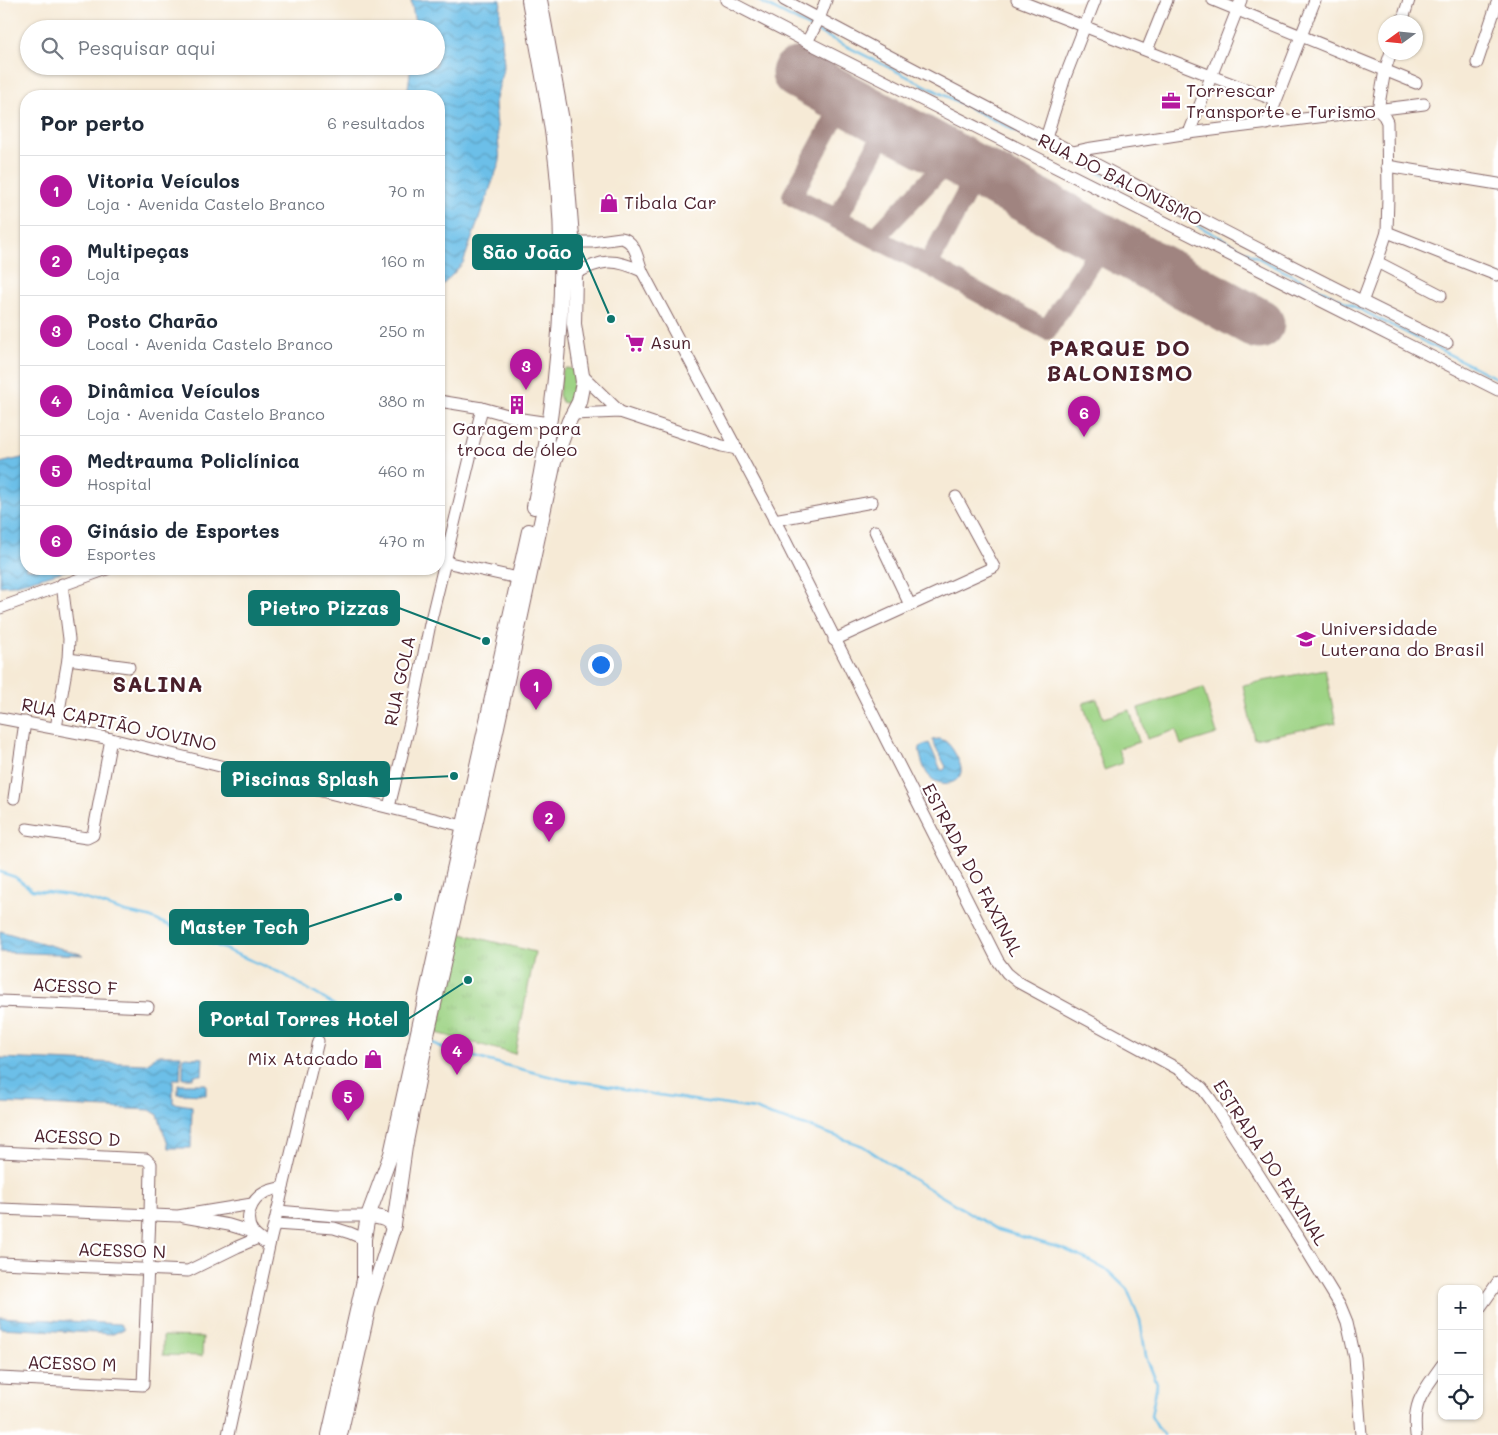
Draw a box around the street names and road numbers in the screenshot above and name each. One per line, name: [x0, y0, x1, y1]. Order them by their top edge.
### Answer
street label: RUA DO BALONISMO: [1034, 127, 1207, 231]
street label: RUA GOLA: [378, 634, 420, 728]
street label: RUA CAPITÃO JOVINO: [20, 692, 219, 756]
street label: ESTRADA DO FAXINAL: [917, 779, 1029, 961]
street label: ACESSO F: [32, 972, 118, 1000]
street label: ESTRADA DO FAXINAL: [1208, 1075, 1334, 1250]
street label: ACESSO D: [33, 1123, 121, 1151]
street label: ACESSO N: [78, 1236, 166, 1264]
street label: ACESSO M: [27, 1349, 117, 1377]

